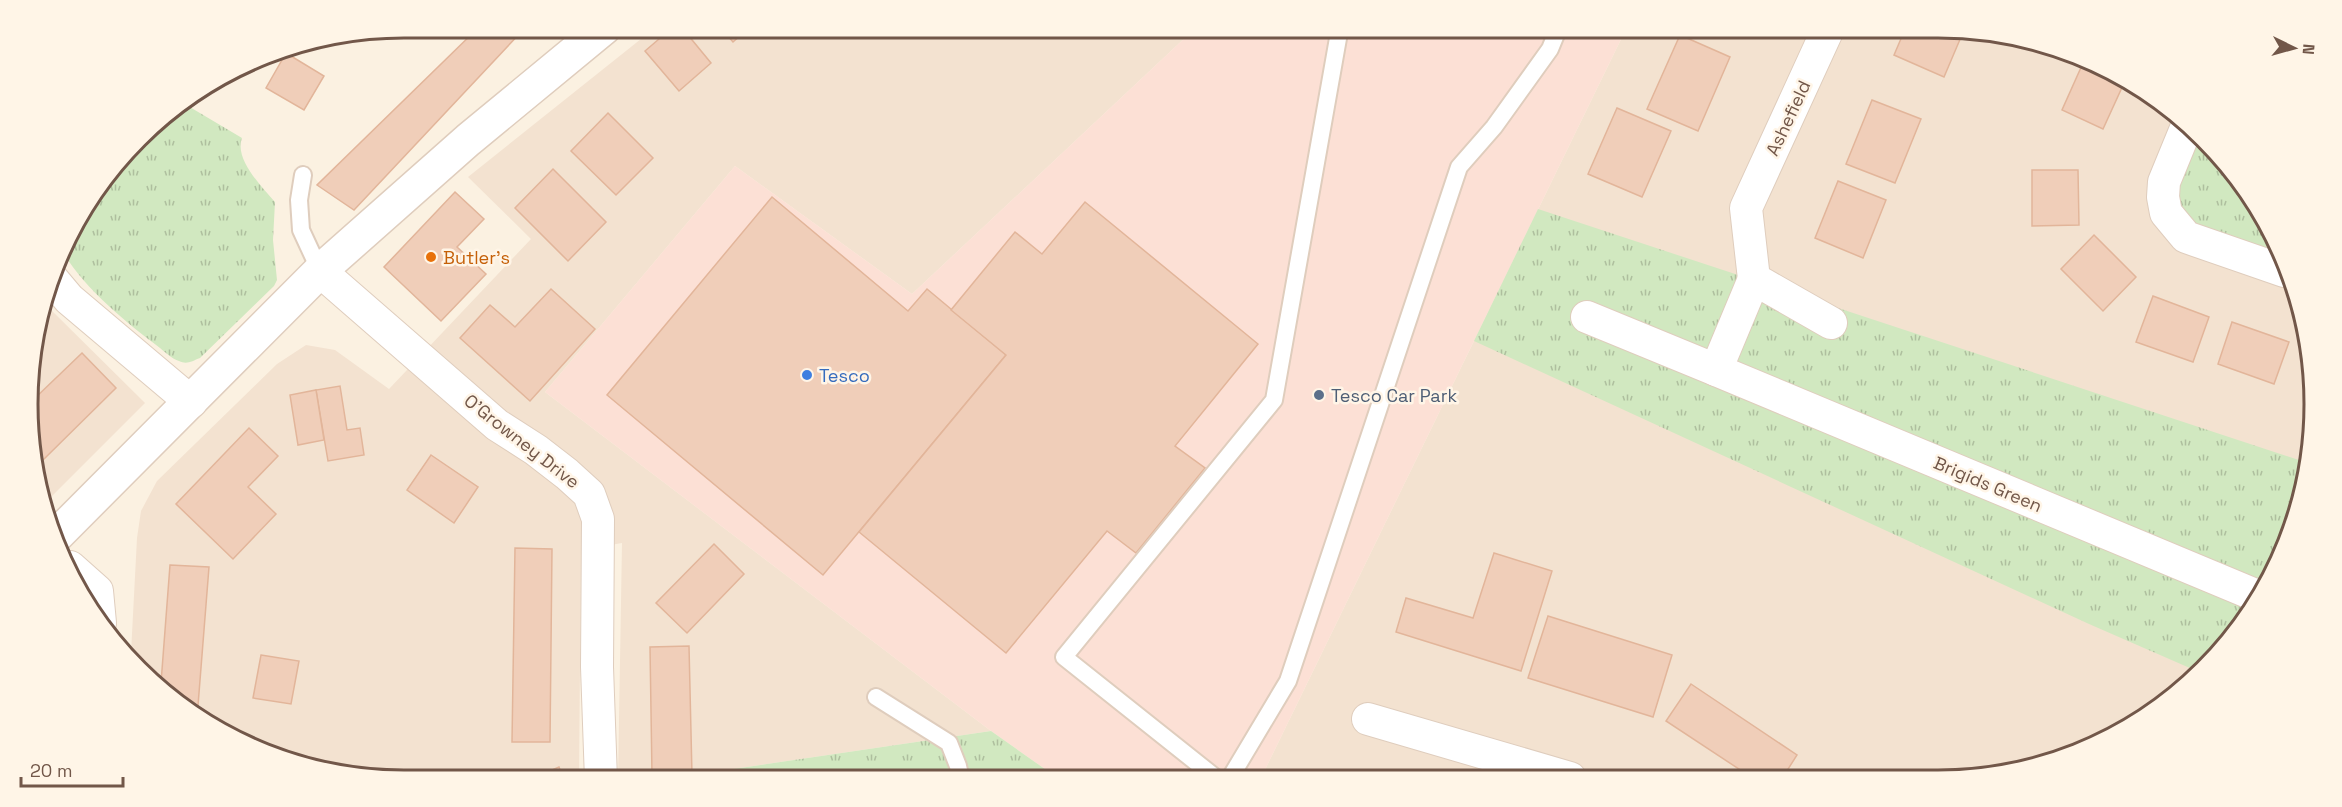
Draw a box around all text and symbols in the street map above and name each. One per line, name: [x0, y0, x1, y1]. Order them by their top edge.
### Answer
north arrow: [2264, 18, 2324, 78]
text: N: [2298, 43, 2319, 56]
street label: Ashefield: [1761, 77, 1815, 159]
place label: Butler’s: [443, 246, 510, 269]
marker: Butler’s: [424, 250, 438, 264]
place label: Tesco: [819, 364, 870, 387]
marker: Tesco: [800, 368, 814, 382]
place label: Tesco Car Park: [1331, 384, 1457, 407]
marker: Tesco Car Park: [1312, 388, 1326, 402]
street label: O'Growney Drive: [460, 389, 584, 493]
street label: Brigids Green: [1930, 451, 2046, 517]
scale bar: [21, 750, 123, 788]
text: 20 m: [30, 759, 73, 782]

